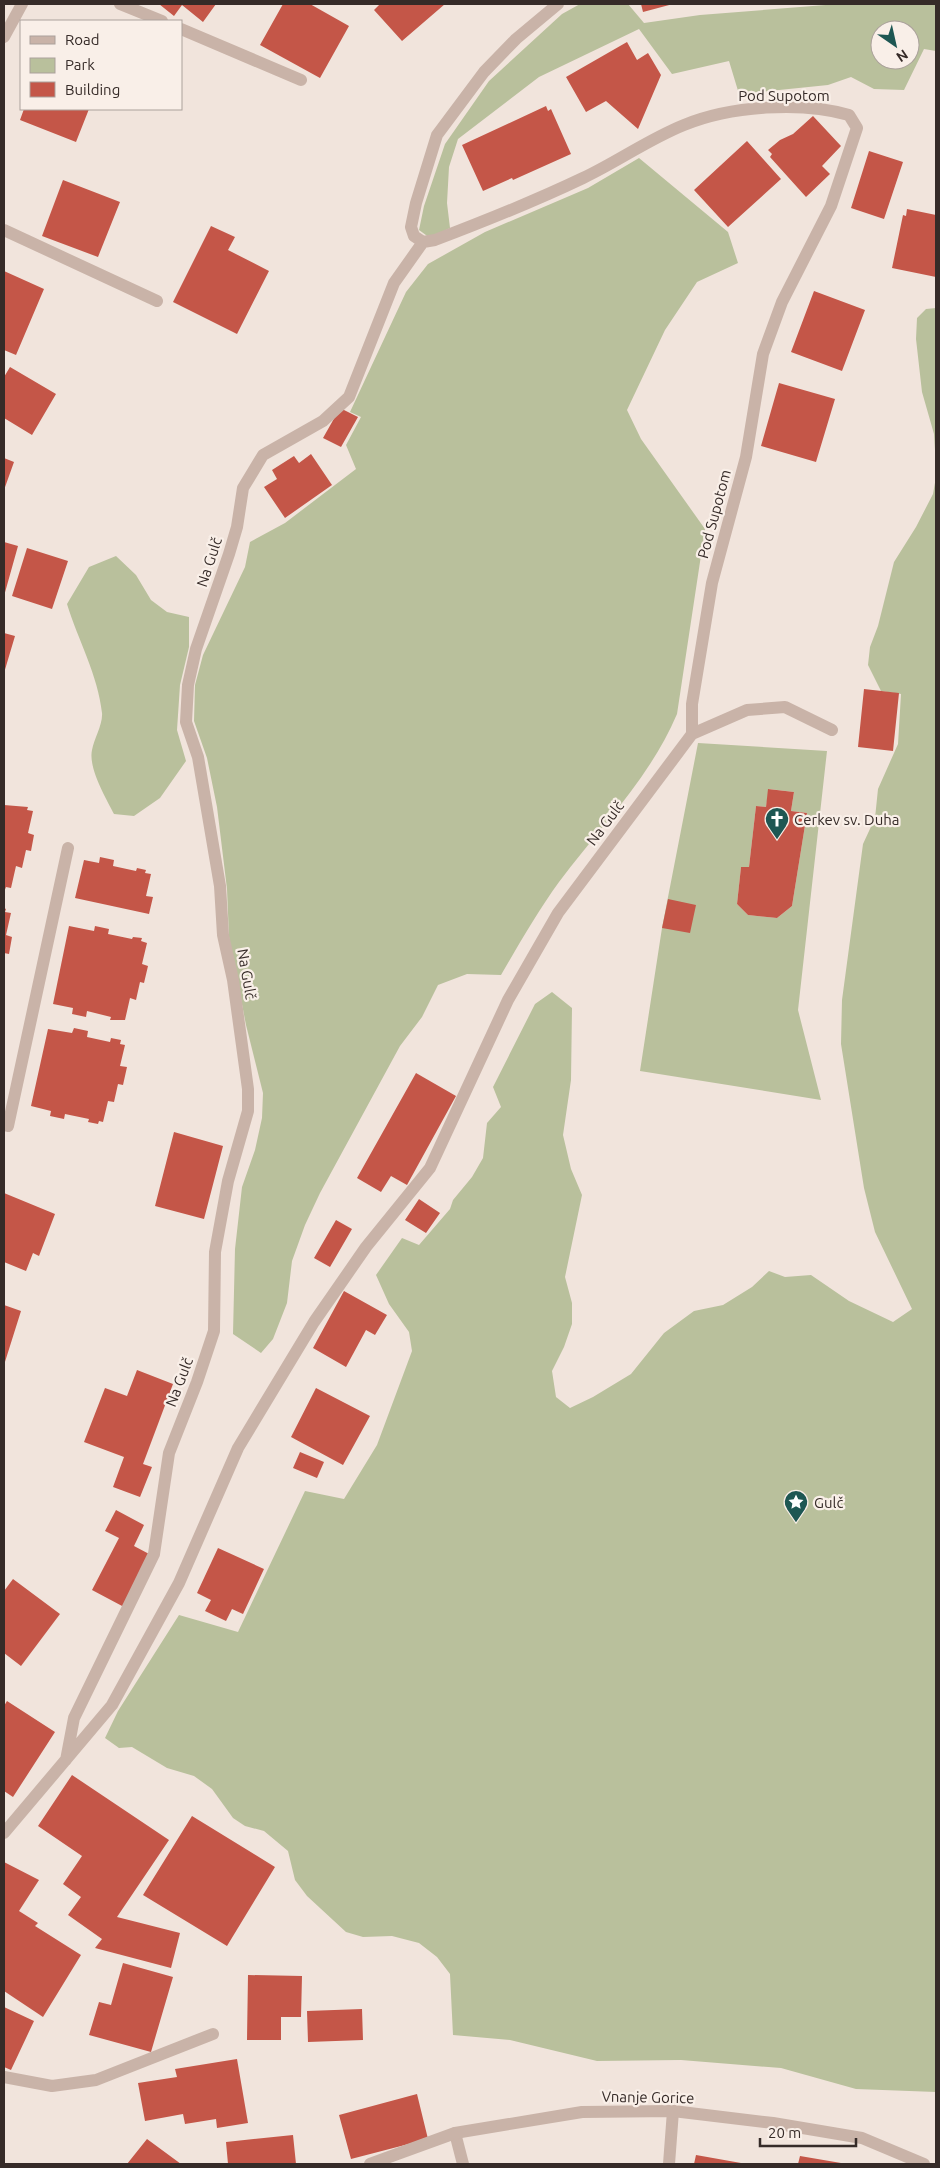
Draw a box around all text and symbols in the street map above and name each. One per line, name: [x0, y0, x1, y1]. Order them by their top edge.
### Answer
legend: [20, 20, 182, 110]
north arrow: [870, 20, 920, 70]
text: Road: [65, 31, 100, 48]
text: N: [893, 46, 911, 65]
text: Park: [65, 56, 95, 73]
text: Building: [65, 81, 120, 98]
street label: Pod Supotom: [738, 87, 830, 104]
street label: Pod Supotom: [694, 468, 734, 560]
street label: Na Gulč: [193, 535, 225, 589]
street label: Na Gulč: [583, 797, 627, 849]
church icon: Cerkev sv. Duha: [764, 806, 790, 840]
place label: Cerkev sv. Duha: [794, 811, 899, 828]
street label: Na Gulč: [234, 947, 260, 1001]
street label: Na Gulč: [162, 1355, 196, 1409]
place icon: Gulč: [783, 1489, 809, 1523]
place label: Gulč: [814, 1494, 843, 1511]
street label: Vnanje Gorice: [602, 2088, 694, 2106]
scale bar: [760, 2116, 856, 2148]
text: 20 m: [768, 2124, 801, 2141]

